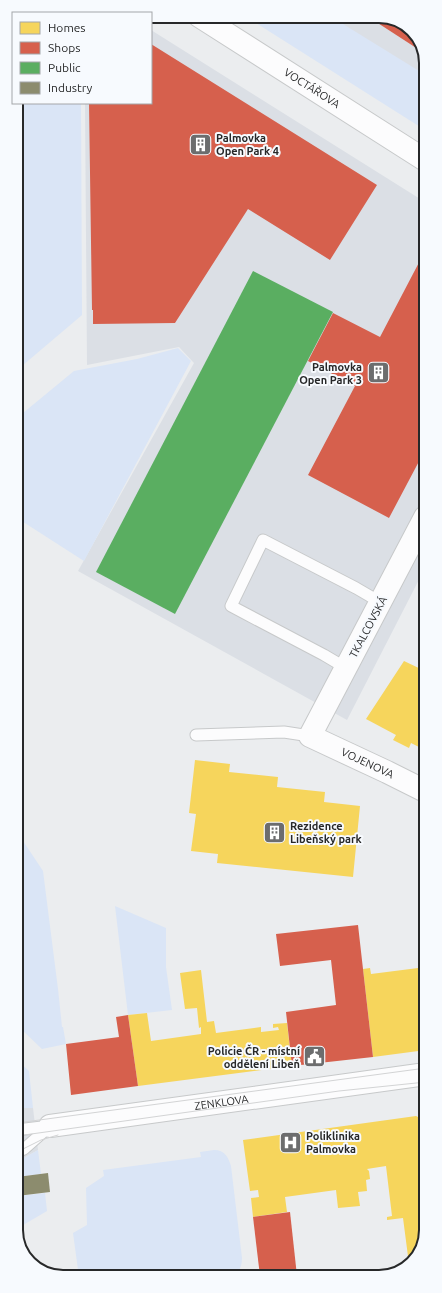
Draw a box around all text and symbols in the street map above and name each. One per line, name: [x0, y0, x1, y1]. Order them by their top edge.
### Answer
legend: [12, 12, 152, 104]
text: Homes: [48, 21, 86, 34]
text: Shops: [48, 41, 80, 54]
text: Public: [48, 61, 81, 74]
street label: VOCTÁŘOVA: [282, 66, 343, 111]
text: Industry: [48, 81, 93, 94]
building icon: Palmovka Open Park 4: [187, 131, 213, 157]
place label: Palmovka Open Park 4: [216, 132, 279, 157]
building icon: Palmovka Open Park 3: [365, 360, 391, 386]
place label: Palmovka Open Park 3: [299, 361, 362, 386]
street label: TKALCOVSKÁ: [346, 593, 390, 660]
street label: VOJENOVA: [339, 746, 397, 781]
building icon: Rezidence Libeňský park: [262, 819, 288, 845]
place label: Rezidence Libeňský park: [290, 820, 363, 845]
place label: Policie ČR - místní oddělení Libeň: [208, 1044, 300, 1070]
public building icon: Policie ČR - místní oddělení Libeň: [302, 1044, 328, 1070]
street label: ZENKLOVA: [194, 1093, 250, 1112]
hospital icon: Poliklinika Palmovka: [278, 1129, 304, 1155]
place label: Poliklinika Palmovka: [306, 1130, 360, 1155]

